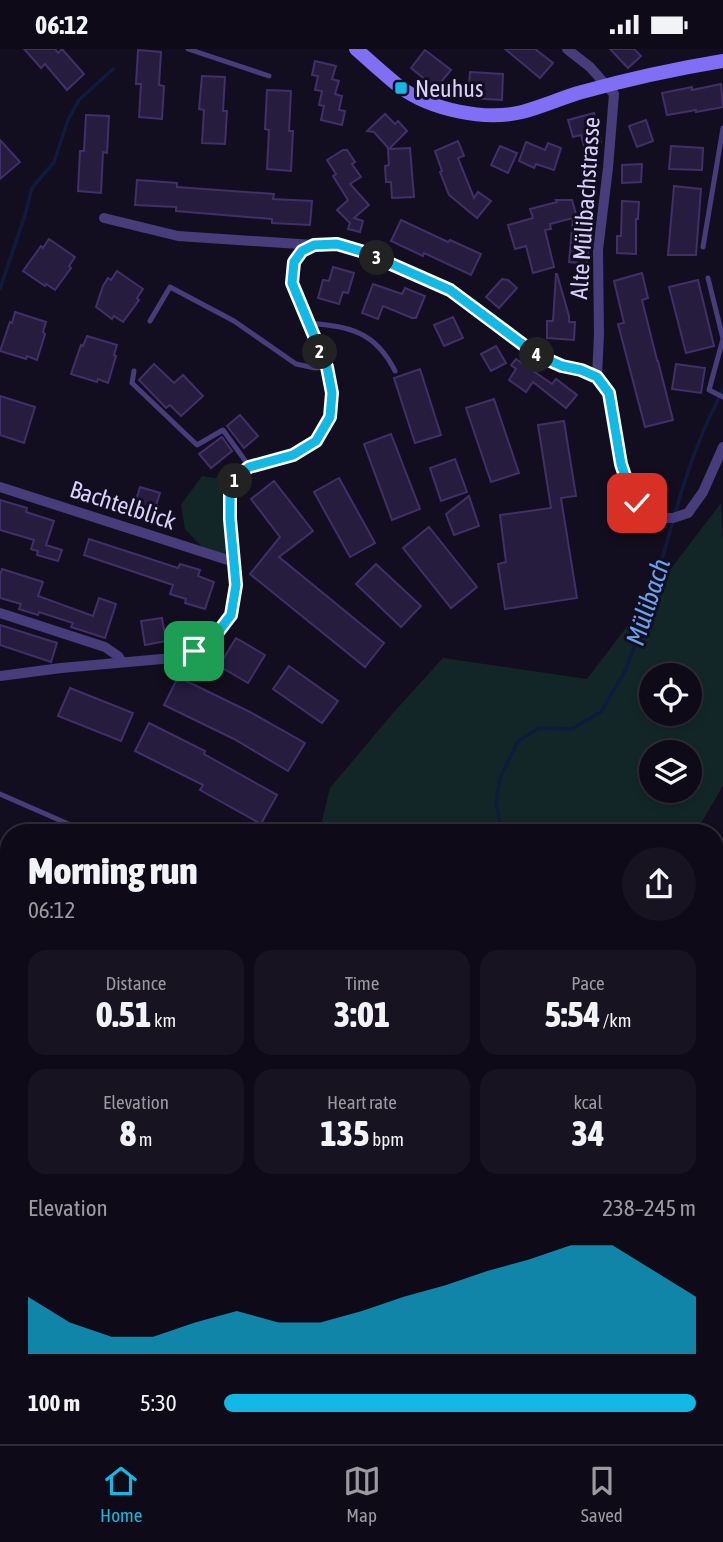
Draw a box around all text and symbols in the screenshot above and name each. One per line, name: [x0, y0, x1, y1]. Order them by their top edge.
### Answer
text: 06:12: [35, 10, 89, 40]
place label: Neuhus: [415, 75, 483, 102]
marker: Neuhus: [393, 80, 409, 96]
street label: Alte Mülibachstrasse: [565, 116, 605, 300]
pin: 3: [360, 241, 394, 276]
text: 3: [372, 246, 381, 268]
pin: 2: [302, 335, 338, 369]
pin: 4: [520, 337, 554, 373]
text: 2: [315, 340, 324, 362]
text: 4: [532, 343, 541, 365]
pin: 1: [218, 463, 252, 499]
text: 1: [230, 469, 239, 491]
pin: [607, 473, 667, 533]
street label: Bachtelblick: [67, 475, 180, 535]
icon: check: [618, 484, 656, 522]
water label: Mülibach: [620, 554, 676, 649]
pin: [164, 621, 224, 681]
icon: arrive: [175, 632, 213, 670]
map controls: [639, 663, 702, 803]
button: locate: [639, 663, 702, 726]
button: layers: [639, 740, 702, 803]
button: share: [622, 847, 696, 921]
text: Morning run: [28, 849, 198, 892]
text: 06:12: [28, 897, 75, 923]
text: Distance: [106, 972, 166, 994]
text: Time: [345, 972, 379, 994]
text: Pace: [571, 972, 605, 994]
text: 0.51: [96, 994, 151, 1034]
text: 3:01: [334, 994, 390, 1034]
text: 5:54: [545, 994, 600, 1034]
text: km: [151, 1009, 176, 1031]
text: /km: [600, 1009, 631, 1031]
text: Elevation: [103, 1091, 169, 1113]
text: Heart rate: [327, 1091, 397, 1113]
text: kcal: [574, 1091, 602, 1113]
text: 8: [120, 1113, 136, 1153]
text: 135: [320, 1113, 370, 1153]
text: 34: [572, 1113, 604, 1153]
text: m: [136, 1128, 152, 1150]
text: bpm: [370, 1128, 404, 1150]
text: Elevation: [28, 1195, 108, 1221]
text: 238–245 m: [602, 1195, 696, 1221]
text: 100 m: [28, 1390, 80, 1416]
text: 5:30: [140, 1390, 177, 1416]
tab: Home: [100, 1462, 142, 1526]
tab: Map: [343, 1462, 381, 1526]
tab: Saved: [581, 1462, 623, 1526]

